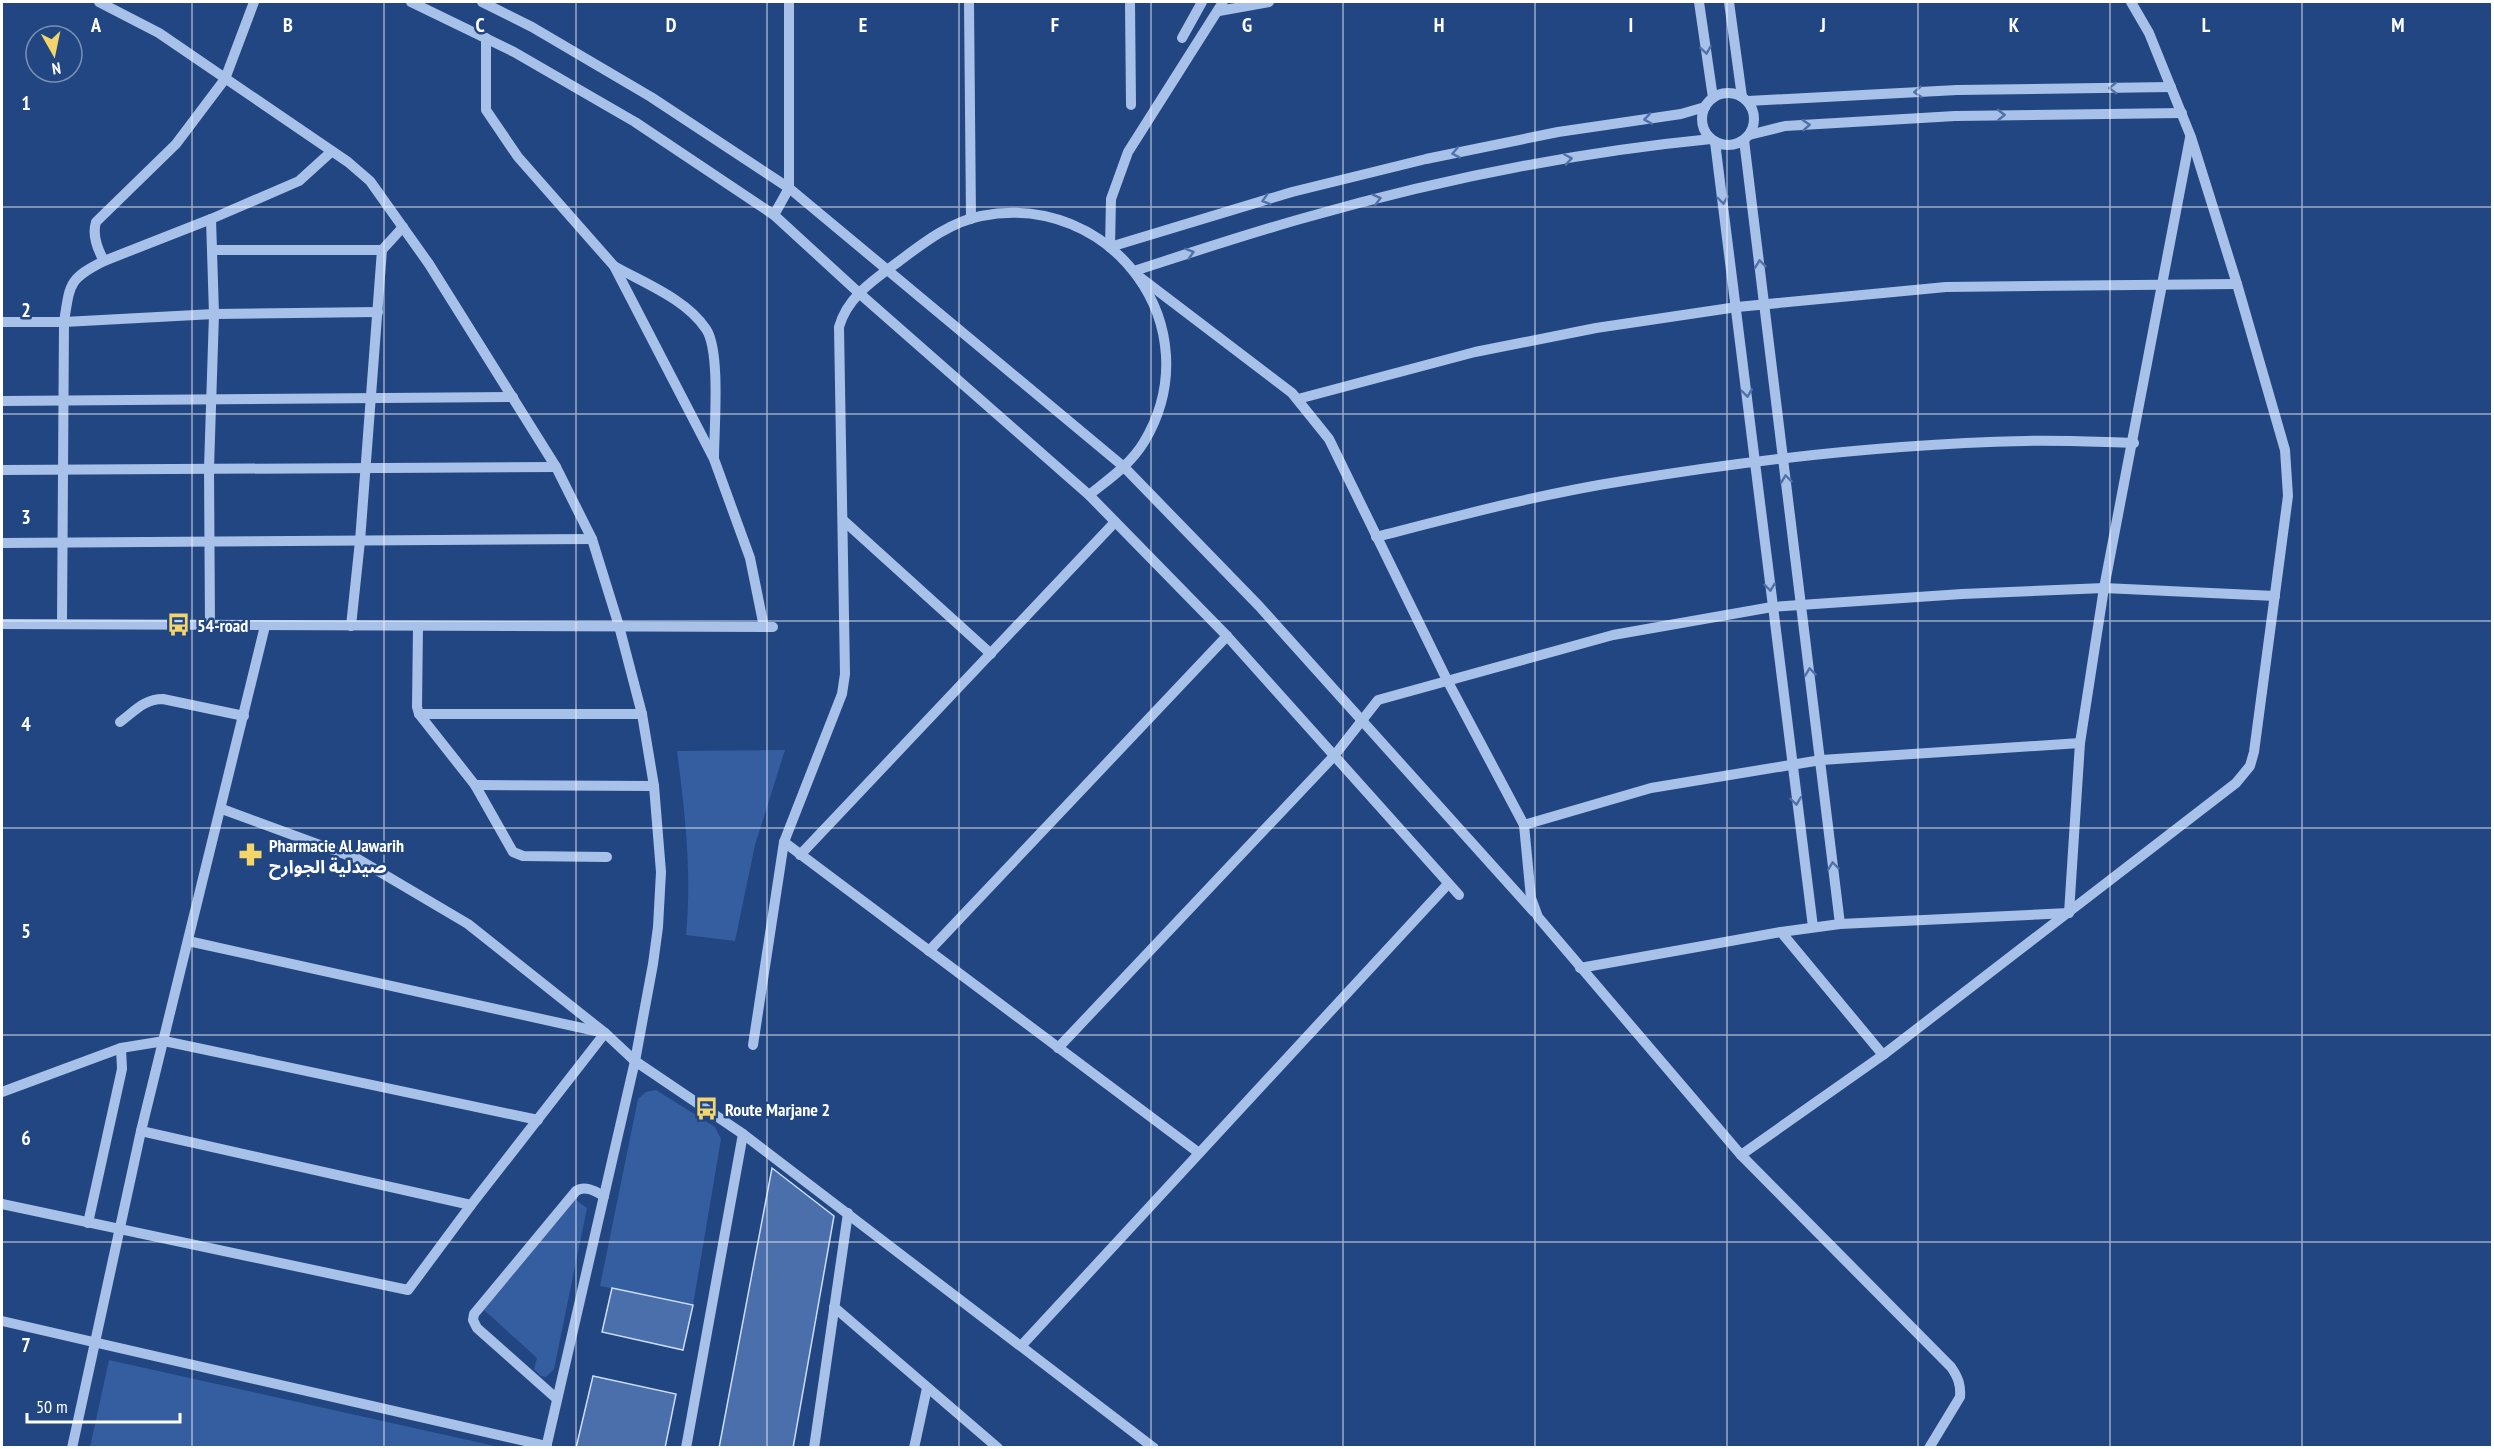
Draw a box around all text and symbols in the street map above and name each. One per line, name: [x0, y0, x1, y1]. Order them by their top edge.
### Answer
text: A: [90, 12, 102, 38]
text: B: [283, 12, 293, 38]
text: C: [475, 12, 485, 38]
text: D: [666, 12, 677, 38]
text: E: [859, 12, 867, 38]
text: F: [1051, 12, 1059, 38]
text: G: [1242, 12, 1252, 38]
text: H: [1434, 12, 1444, 38]
text: I: [1629, 12, 1633, 38]
text: J: [1819, 12, 1826, 38]
text: K: [2009, 12, 2020, 38]
text: L: [2202, 12, 2211, 38]
text: M: [2391, 12, 2405, 38]
north arrow: [24, 24, 84, 84]
one-way arrow: [1700, 45, 1712, 54]
text: N: [51, 58, 62, 79]
one-way arrow: [2108, 82, 2117, 94]
one-way arrow: [1913, 85, 1922, 98]
text: 1: [21, 90, 31, 116]
one-way arrow: [1996, 109, 2005, 121]
one-way arrow: [1643, 112, 1652, 124]
one-way arrow: [1802, 119, 1811, 132]
one-way arrow: [1451, 146, 1461, 159]
one-way arrow: [1563, 154, 1572, 166]
one-way arrow: [1261, 193, 1272, 205]
one-way arrow: [1372, 194, 1382, 207]
one-way arrow: [1716, 195, 1728, 204]
one-way arrow: [1184, 248, 1195, 260]
one-way arrow: [1755, 260, 1767, 269]
text: 2: [21, 297, 31, 323]
one-way arrow: [1741, 389, 1753, 398]
one-way arrow: [1780, 474, 1793, 483]
text: 3: [21, 504, 31, 530]
one-way arrow: [1763, 582, 1775, 591]
bus stop icon: 54-road: [166, 612, 192, 638]
place label: 54-road: [197, 614, 248, 637]
one-way arrow: [1804, 668, 1817, 677]
text: 4: [21, 711, 31, 737]
one-way arrow: [1789, 797, 1802, 806]
place label: Pharmacie Al Jawarih صيدلية الجوارح: [269, 834, 404, 880]
pharmacy icon: Pharmacie Al Jawarih صيدلية الجوارح: [238, 842, 264, 868]
one-way arrow: [1827, 861, 1840, 870]
text: 5: [21, 918, 31, 944]
bus stop icon: Route Marjane 2: [694, 1096, 720, 1122]
place label: Route Marjane 2: [725, 1098, 830, 1121]
text: 6: [21, 1125, 31, 1151]
text: 7: [21, 1332, 31, 1358]
scale bar: [27, 1386, 180, 1424]
text: 50 m: [36, 1395, 68, 1418]

